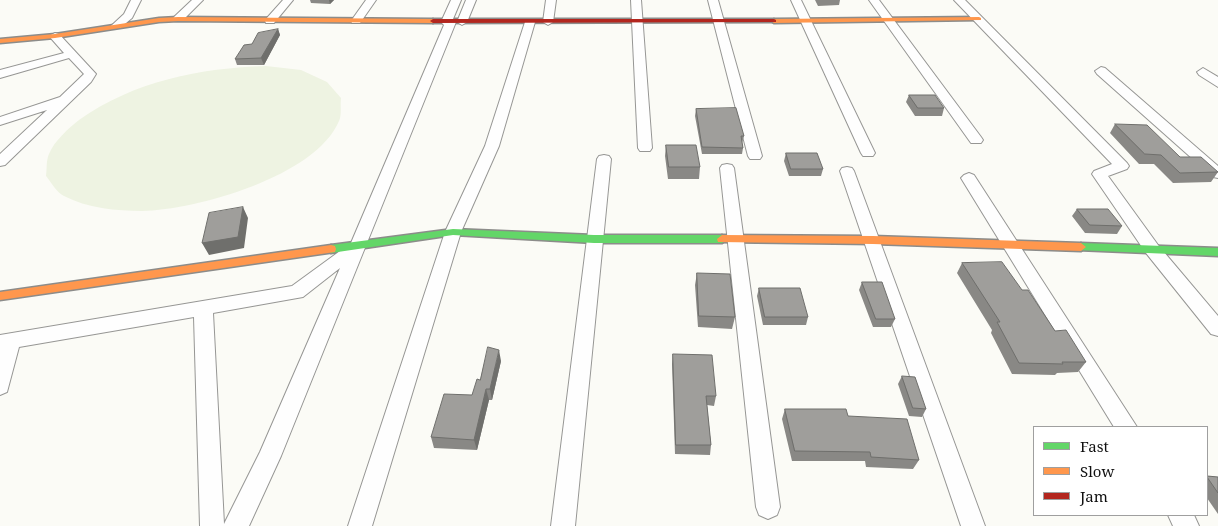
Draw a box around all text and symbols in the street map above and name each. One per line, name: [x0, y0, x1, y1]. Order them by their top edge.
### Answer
legend: [1033, 426, 1208, 516]
text: Fast: [1080, 436, 1109, 456]
text: Slow: [1080, 461, 1114, 481]
text: Jam: [1080, 486, 1108, 506]

